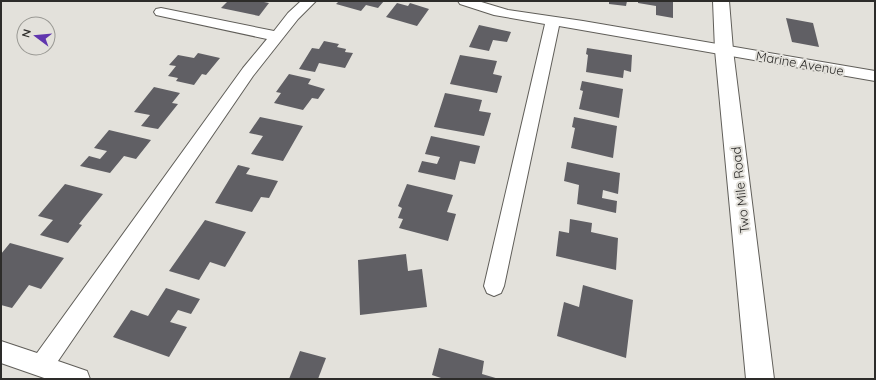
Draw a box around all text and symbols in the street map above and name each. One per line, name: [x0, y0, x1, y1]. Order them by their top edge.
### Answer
north arrow: [16, 16, 56, 56]
text: N: [19, 27, 34, 39]
street label: Marine Avenue: [755, 47, 845, 79]
street label: Two Mile Road: [727, 146, 753, 234]

